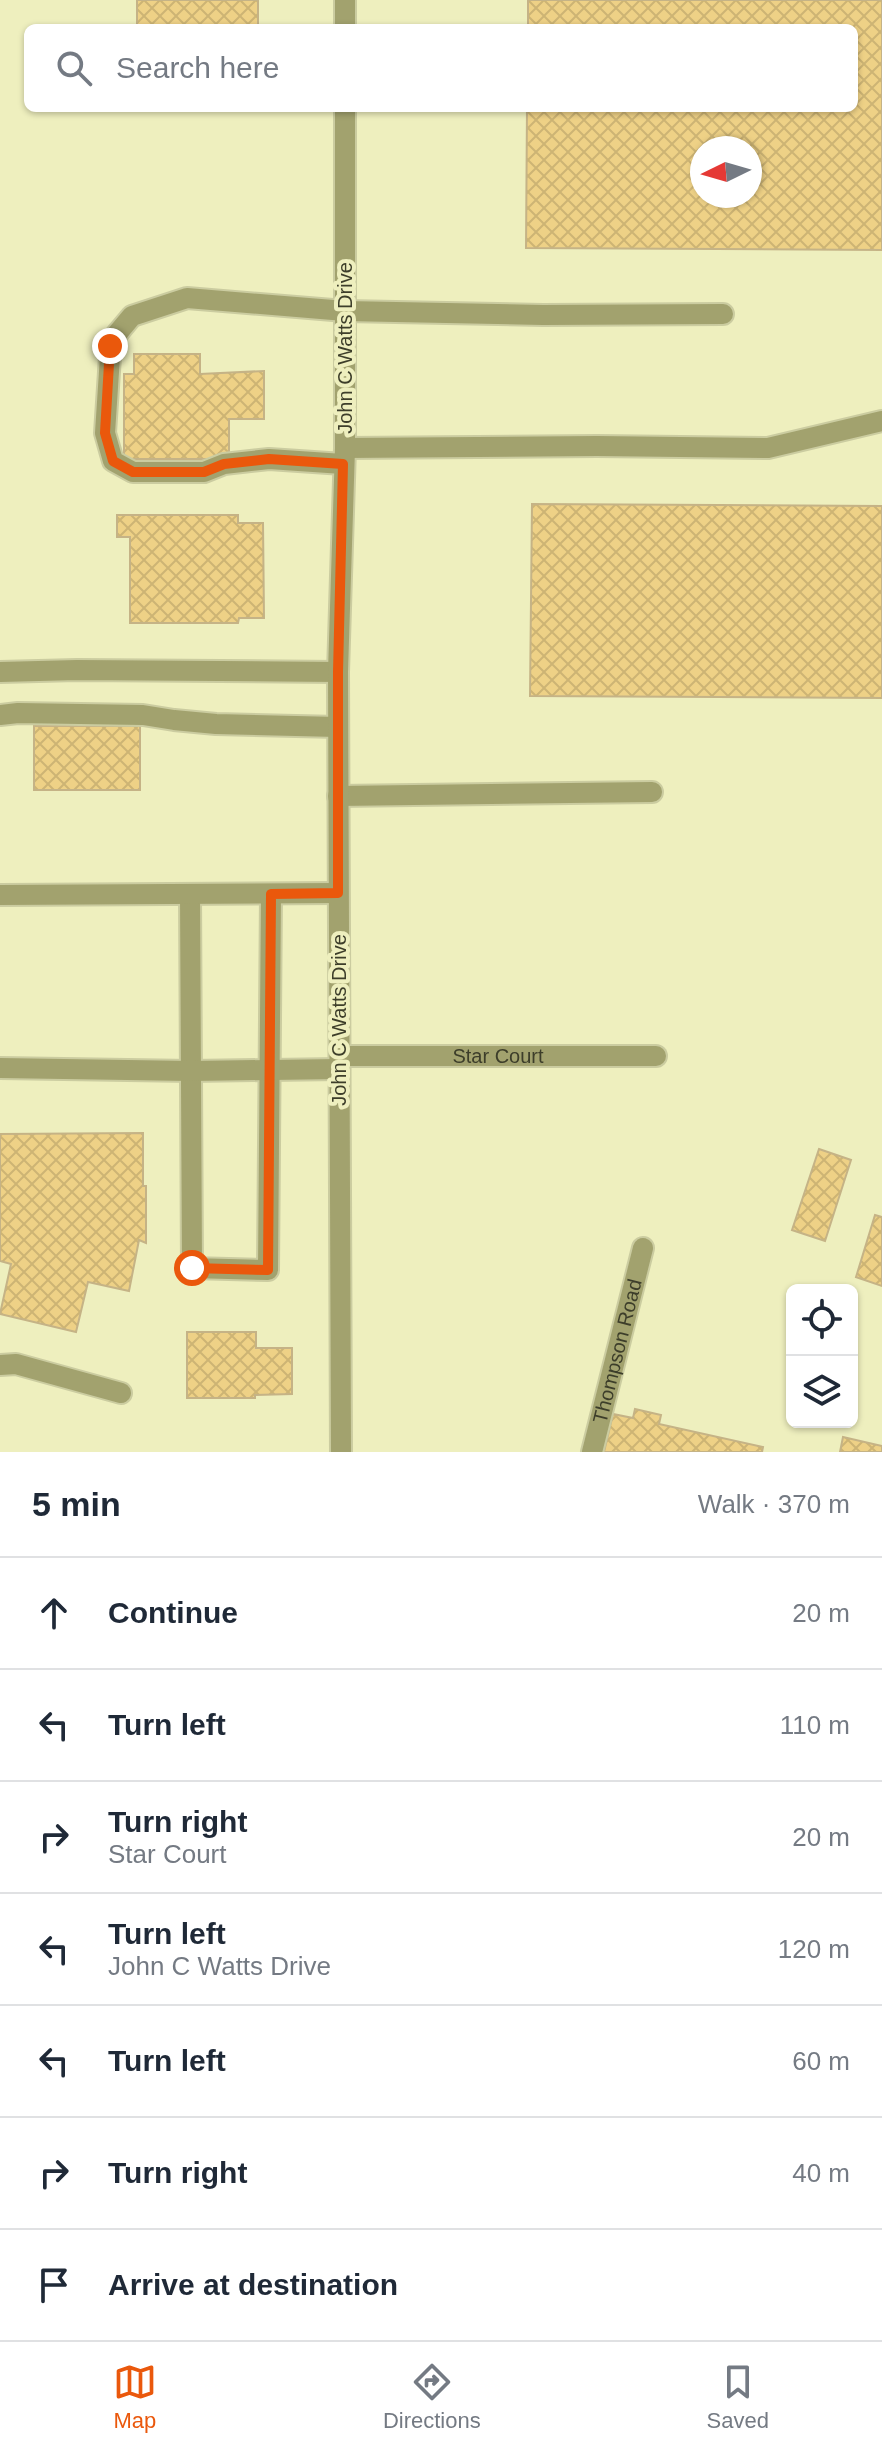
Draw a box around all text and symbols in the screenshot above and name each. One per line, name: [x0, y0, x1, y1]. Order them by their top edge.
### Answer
search box: [24, 24, 858, 112]
icon: search: [52, 46, 96, 90]
text: Search here: [116, 51, 279, 84]
north arrow: [690, 136, 762, 208]
street label: John C Watts Drive: [334, 262, 356, 434]
route end: [92, 328, 128, 364]
street label: John C Watts Drive: [328, 934, 350, 1106]
street label: Star Court: [452, 1045, 544, 1067]
route start: [174, 1250, 210, 1286]
street label: Thompson Road: [589, 1277, 646, 1426]
map controls: [786, 1284, 858, 1428]
button: locate: [786, 1284, 858, 1356]
button: layers: [786, 1356, 858, 1428]
text: 5 min: [32, 1485, 121, 1523]
text: Walk · 370 m: [698, 1489, 850, 1519]
icon: ahead: [32, 1591, 76, 1635]
text: Continue: [108, 1596, 238, 1629]
text: 20 m: [792, 1598, 850, 1628]
icon: left: [32, 1703, 76, 1747]
text: Turn left: [108, 1708, 226, 1741]
text: 110 m: [780, 1710, 850, 1740]
text: Turn right: [108, 1805, 247, 1838]
icon: right: [32, 1815, 76, 1859]
text: 20 m: [792, 1822, 850, 1852]
text: Star Court: [108, 1839, 227, 1869]
text: Turn left: [108, 1917, 226, 1950]
icon: left: [32, 1927, 76, 1971]
text: 120 m: [778, 1934, 850, 1964]
text: John C Watts Drive: [108, 1951, 331, 1981]
icon: left: [32, 2039, 76, 2083]
text: Turn left: [108, 2044, 226, 2077]
text: 60 m: [792, 2046, 850, 2076]
icon: right: [32, 2151, 76, 2195]
text: Turn right: [108, 2156, 247, 2189]
text: 40 m: [792, 2158, 850, 2188]
icon: arrive: [32, 2263, 76, 2307]
text: Arrive at destination: [108, 2268, 398, 2301]
tab: Map: [113, 2360, 157, 2434]
tab: Directions: [383, 2360, 481, 2434]
tab: Saved: [707, 2360, 769, 2434]

